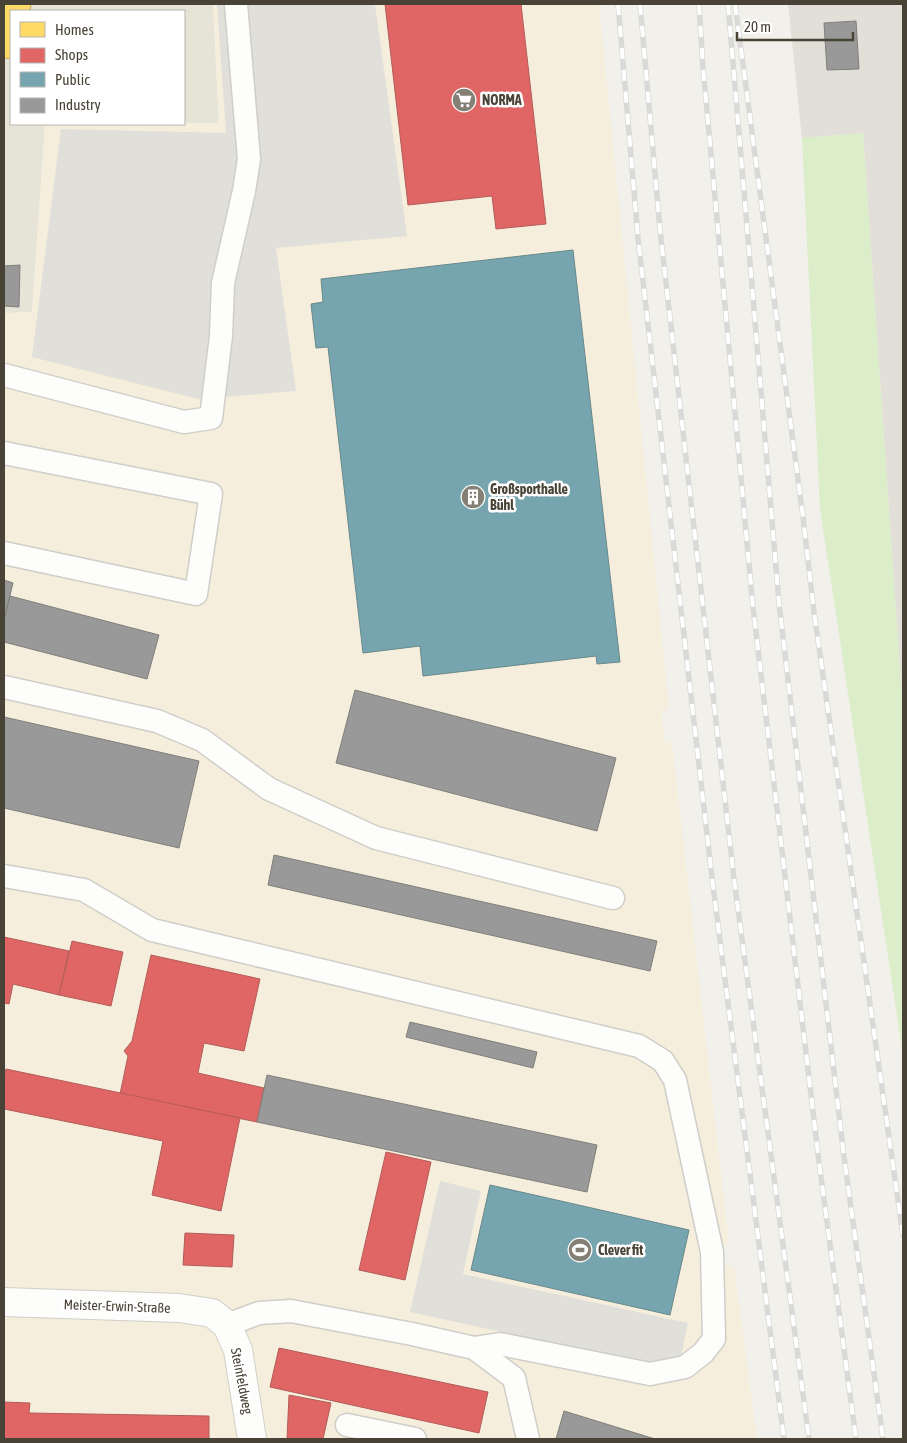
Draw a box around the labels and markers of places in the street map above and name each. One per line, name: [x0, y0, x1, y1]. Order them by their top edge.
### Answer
supermarket icon: NORMA: [451, 87, 477, 113]
place label: NORMA: [482, 92, 522, 108]
place label: Großsporthalle Bühl: [490, 481, 568, 513]
building icon: Großsporthalle Bühl: [460, 484, 486, 510]
sports icon: Clever fit: [567, 1237, 593, 1263]
place label: Clever fit: [598, 1242, 643, 1258]

